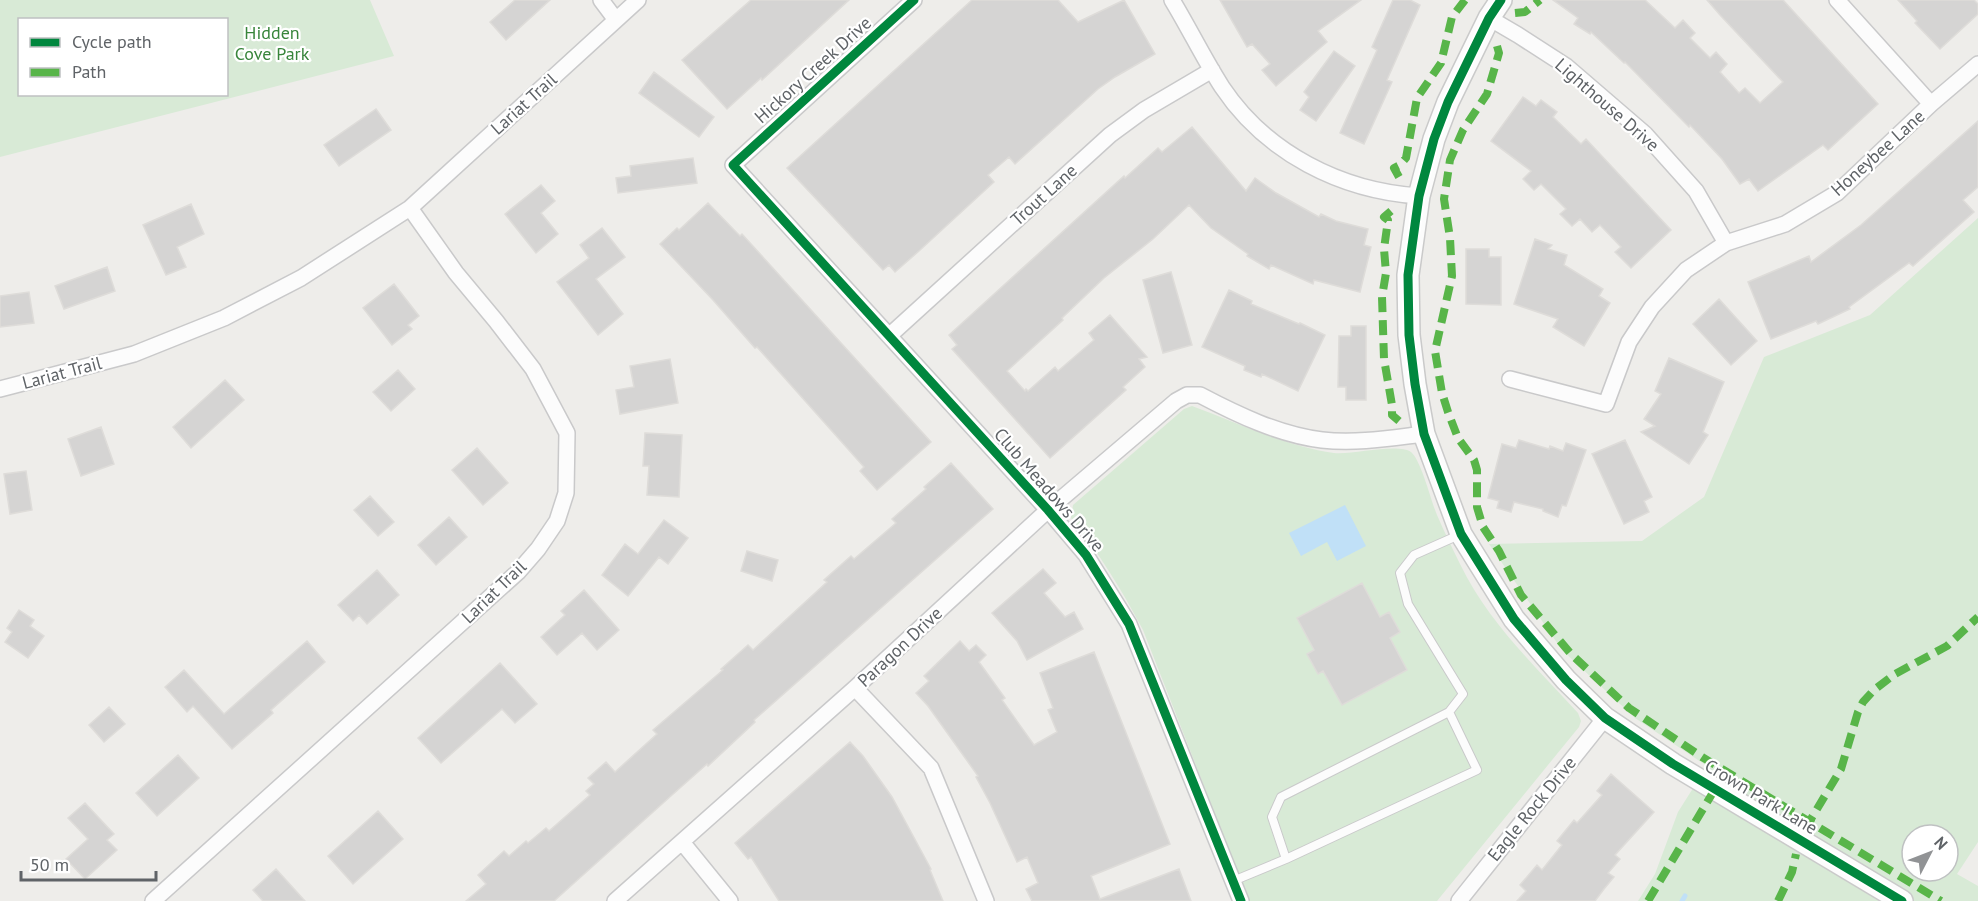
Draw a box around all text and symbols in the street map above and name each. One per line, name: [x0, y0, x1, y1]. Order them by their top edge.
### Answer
street label: Hickory Creek Drive: [750, 11, 876, 128]
legend: [18, 18, 228, 96]
park label: Hidden Cove Park: [235, 21, 310, 65]
text: Cycle path: [72, 30, 152, 53]
street label: Lighthouse Drive: [1550, 53, 1664, 156]
text: Path: [72, 60, 106, 83]
street label: Lariat Trail: [486, 67, 562, 139]
street label: Honeybee Lane: [1826, 105, 1929, 201]
street label: Trout Lane: [1006, 159, 1082, 230]
street label: Lariat Trail: [20, 351, 105, 394]
street label: Club Meadows Drive: [989, 423, 1110, 557]
street label: Lariat Trail: [456, 555, 531, 628]
street label: Paragon Drive: [852, 601, 947, 692]
street label: Eagle Rock Drive: [1482, 752, 1581, 866]
street label: Crown Park Lane: [1701, 754, 1822, 839]
north arrow: [1900, 823, 1960, 883]
text: N: [1930, 832, 1952, 854]
scale bar: [21, 844, 156, 882]
text: 50 m: [30, 853, 69, 876]

